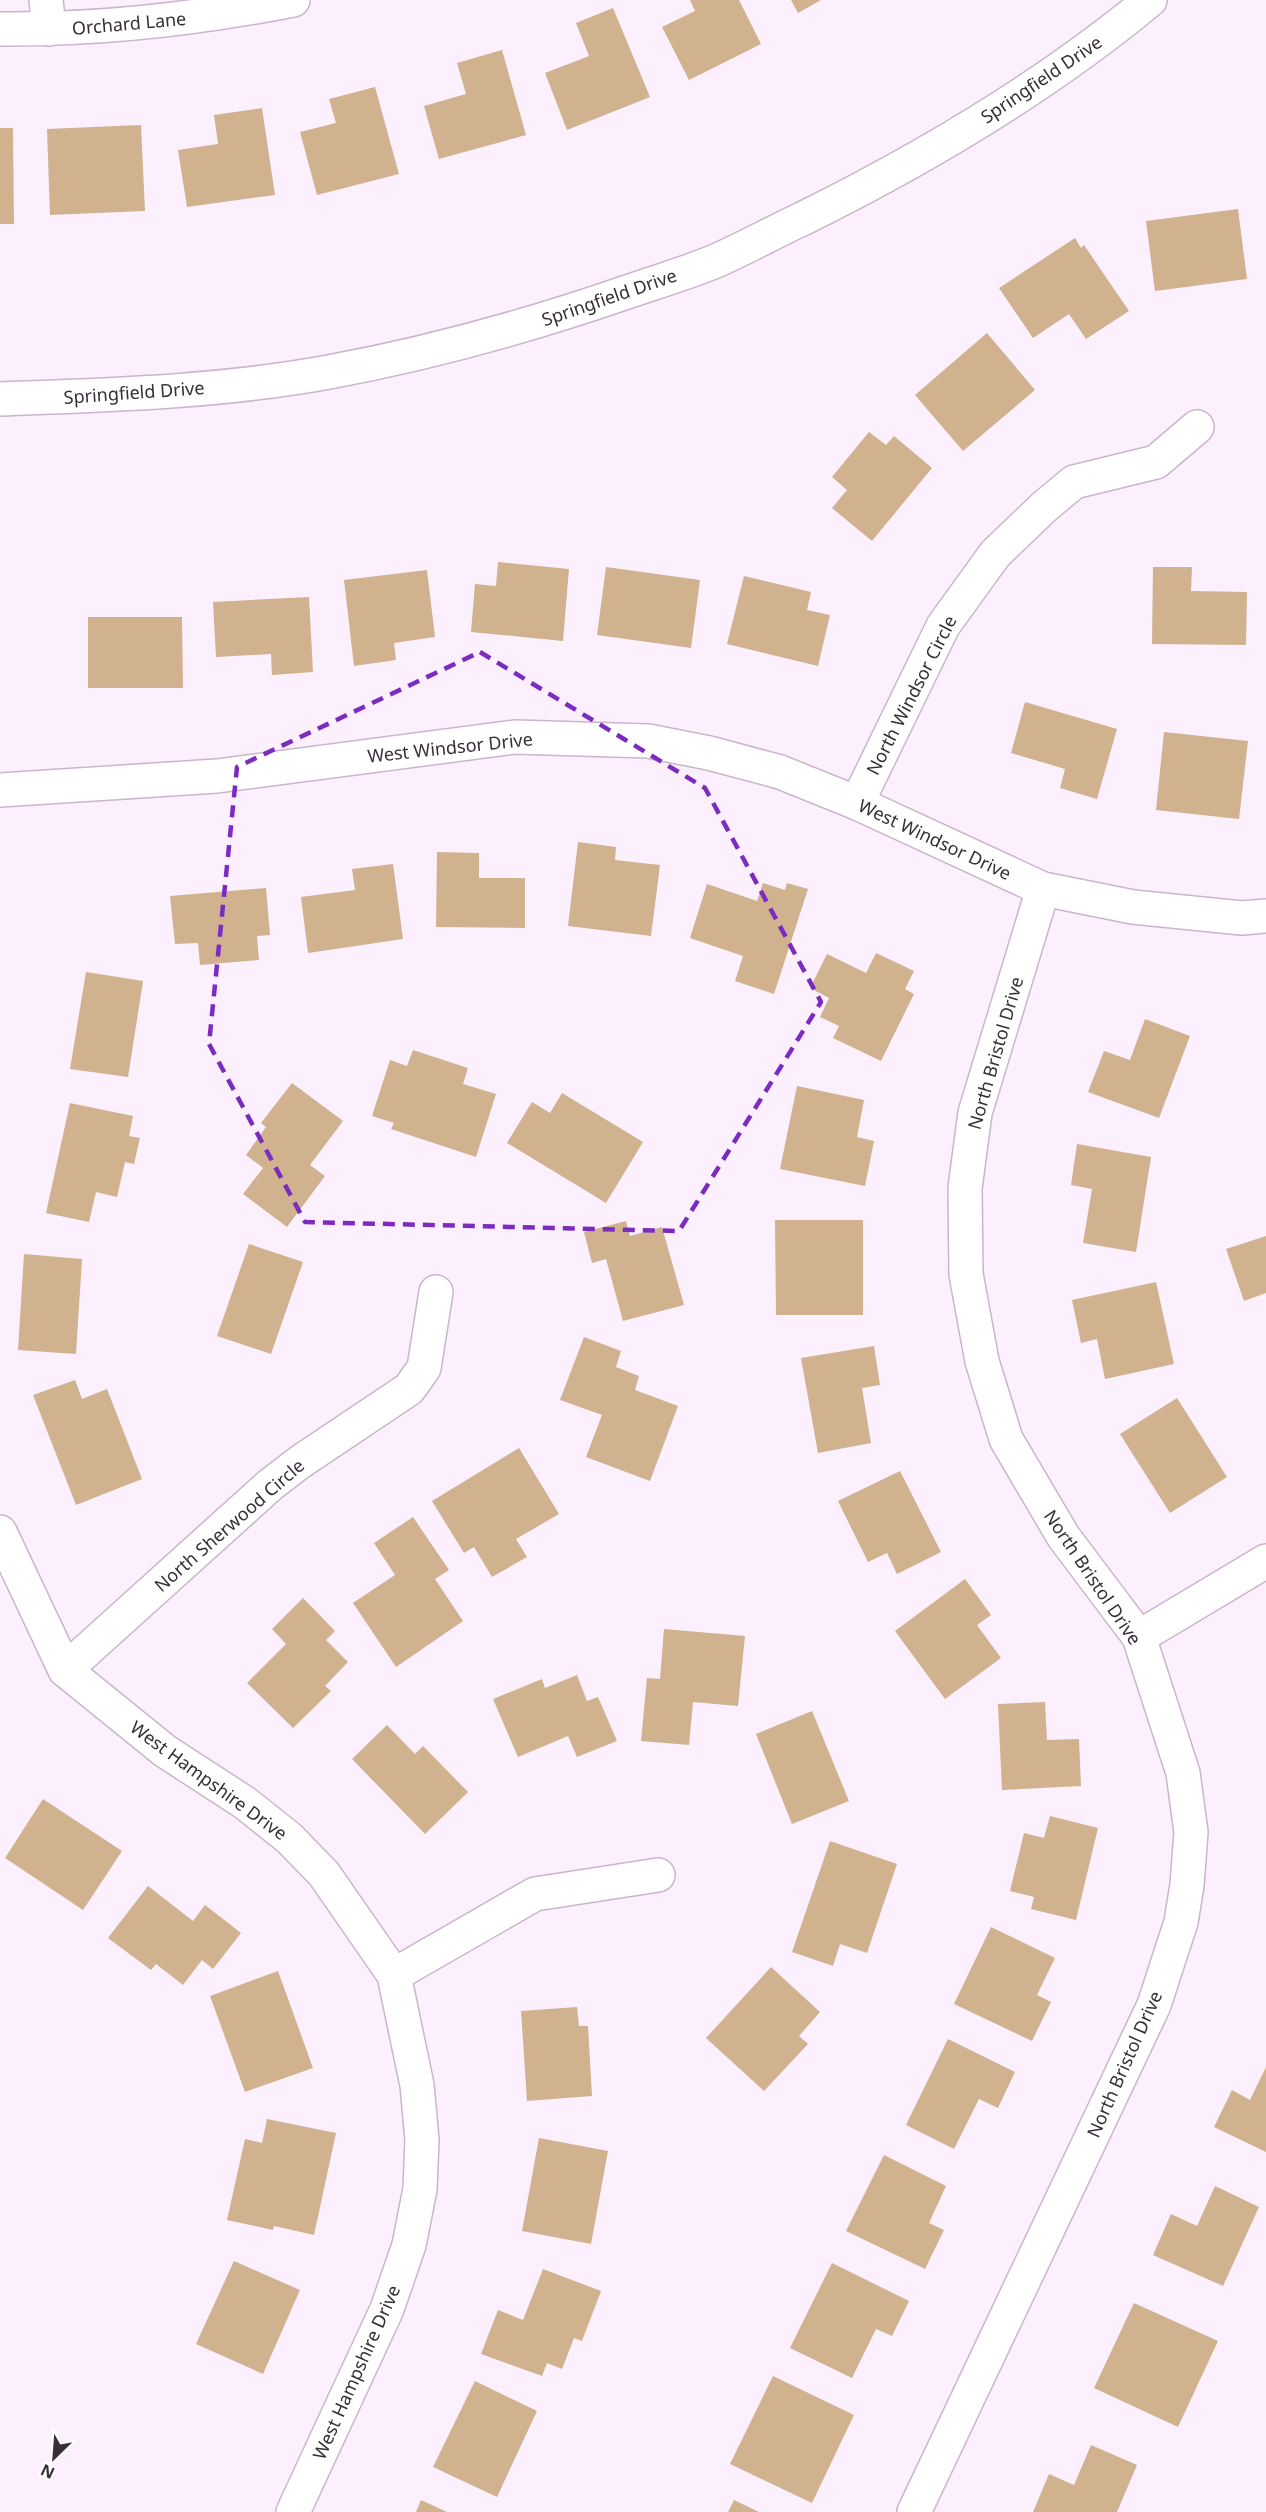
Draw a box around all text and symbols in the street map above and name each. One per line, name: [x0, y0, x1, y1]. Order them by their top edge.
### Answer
street label: Orchard Lane: [71, 6, 187, 40]
street label: Springfield Drive: [976, 30, 1106, 128]
street label: Springfield Drive: [538, 263, 680, 331]
street label: Springfield Drive: [63, 375, 205, 409]
street label: North Windsor Circle: [860, 611, 962, 779]
street label: West Windsor Drive: [366, 726, 534, 768]
street label: West Windsor Drive: [855, 793, 1015, 885]
street label: North Bristol Drive: [962, 974, 1028, 1132]
street label: North Sherwood Circle: [149, 1453, 309, 1597]
street label: North Bristol Drive: [1039, 1505, 1147, 1649]
street label: West Hampshire Drive: [126, 1715, 292, 1845]
street label: North Bristol Drive: [1081, 1987, 1167, 2141]
street label: West Hampshire Drive: [307, 2281, 405, 2463]
north arrow: [24, 2428, 84, 2488]
text: N: [37, 2459, 58, 2484]

